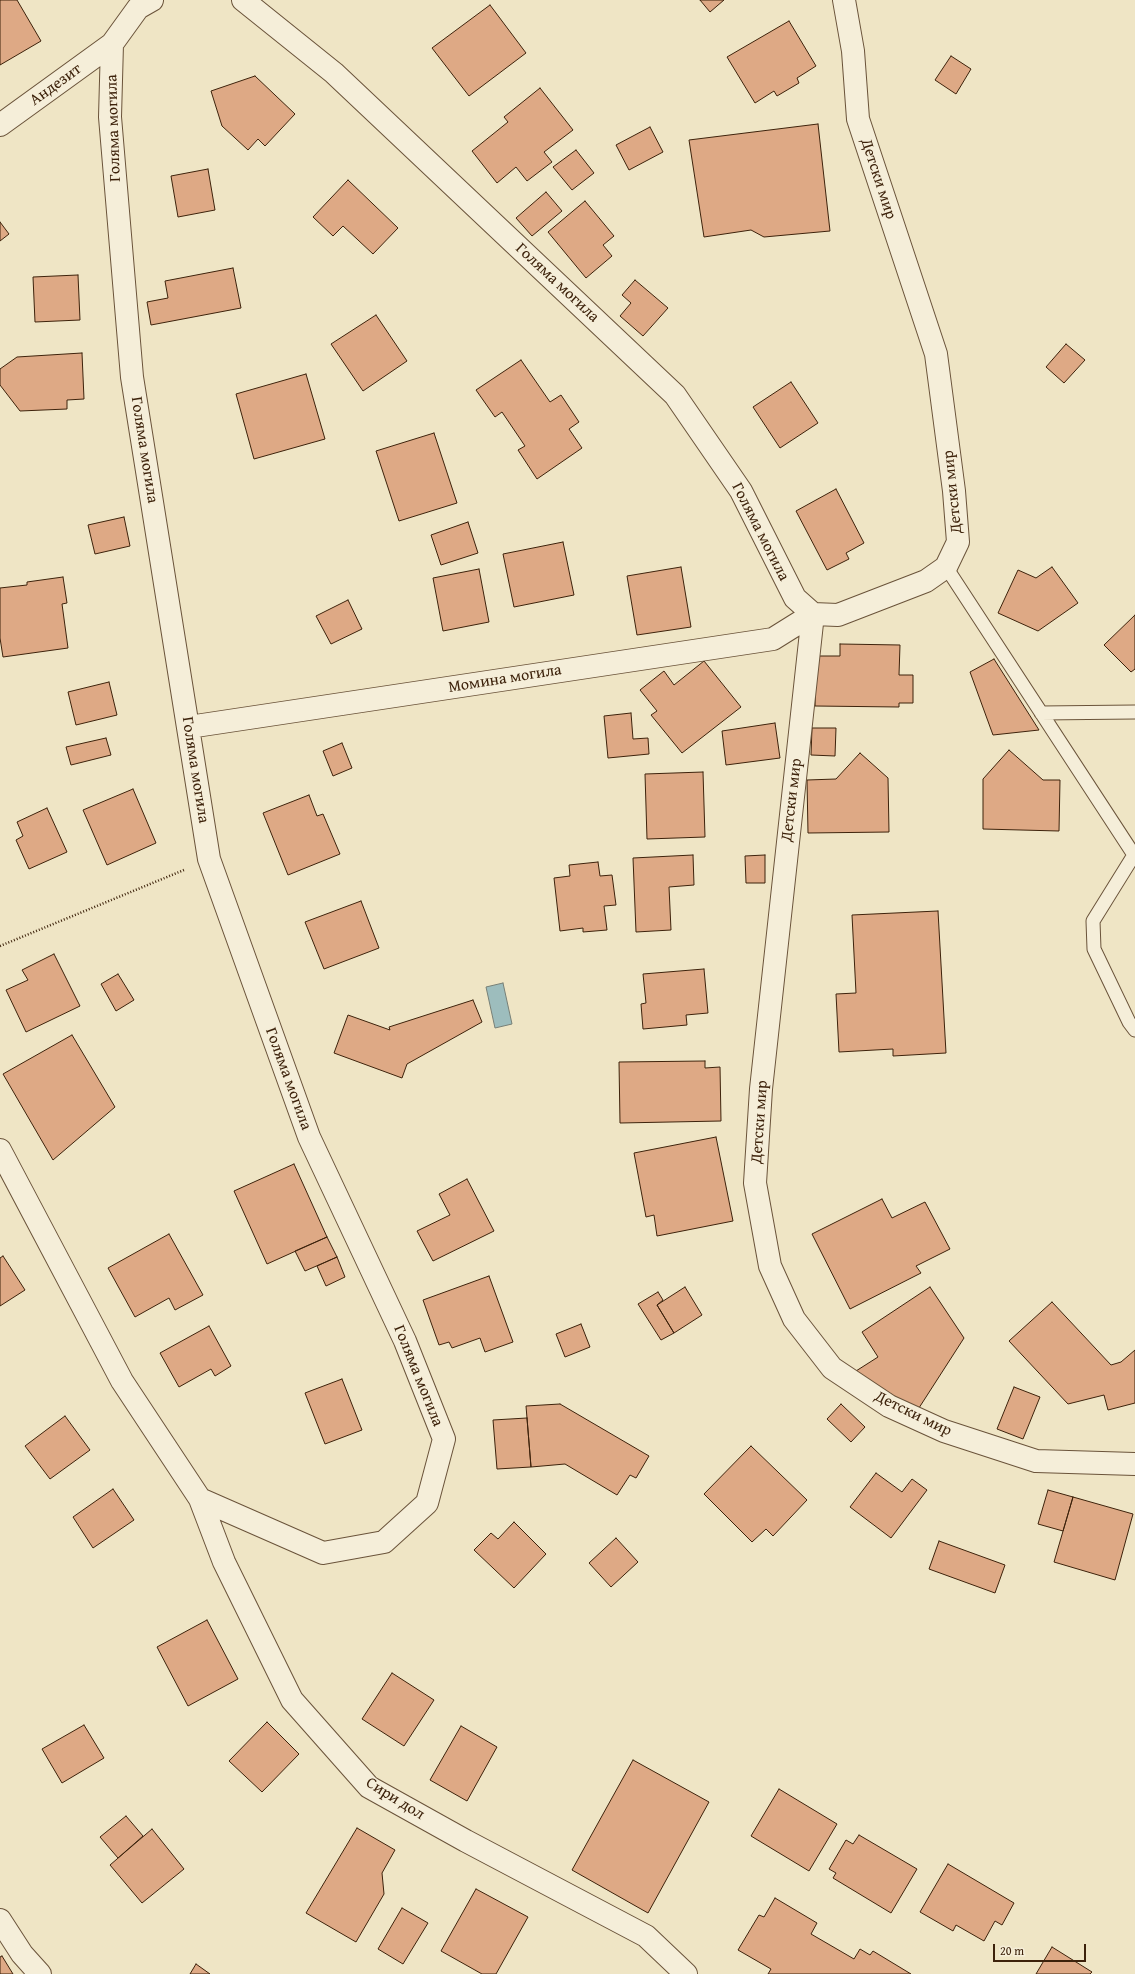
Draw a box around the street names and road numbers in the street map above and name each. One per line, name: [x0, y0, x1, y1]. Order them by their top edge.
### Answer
street label: Андезит: [26, 60, 86, 110]
street label: Голяма могила: [103, 74, 125, 182]
street label: Детски мир: [856, 136, 900, 222]
street label: Голяма могила: [511, 239, 603, 327]
street label: Голяма могила: [126, 395, 162, 505]
street label: Детски мир: [939, 449, 967, 535]
street label: Голяма могила: [727, 480, 793, 584]
street label: Момина могила: [447, 661, 563, 697]
street label: Голяма могила: [177, 715, 213, 825]
street label: Детски мир: [777, 757, 807, 843]
street label: Голяма могила: [261, 1025, 315, 1133]
street label: Детски мир: [748, 1080, 772, 1164]
street label: Голяма могила: [389, 1322, 447, 1430]
street label: Детски мир: [871, 1387, 955, 1441]
street label: Сири дол: [362, 1773, 428, 1825]

